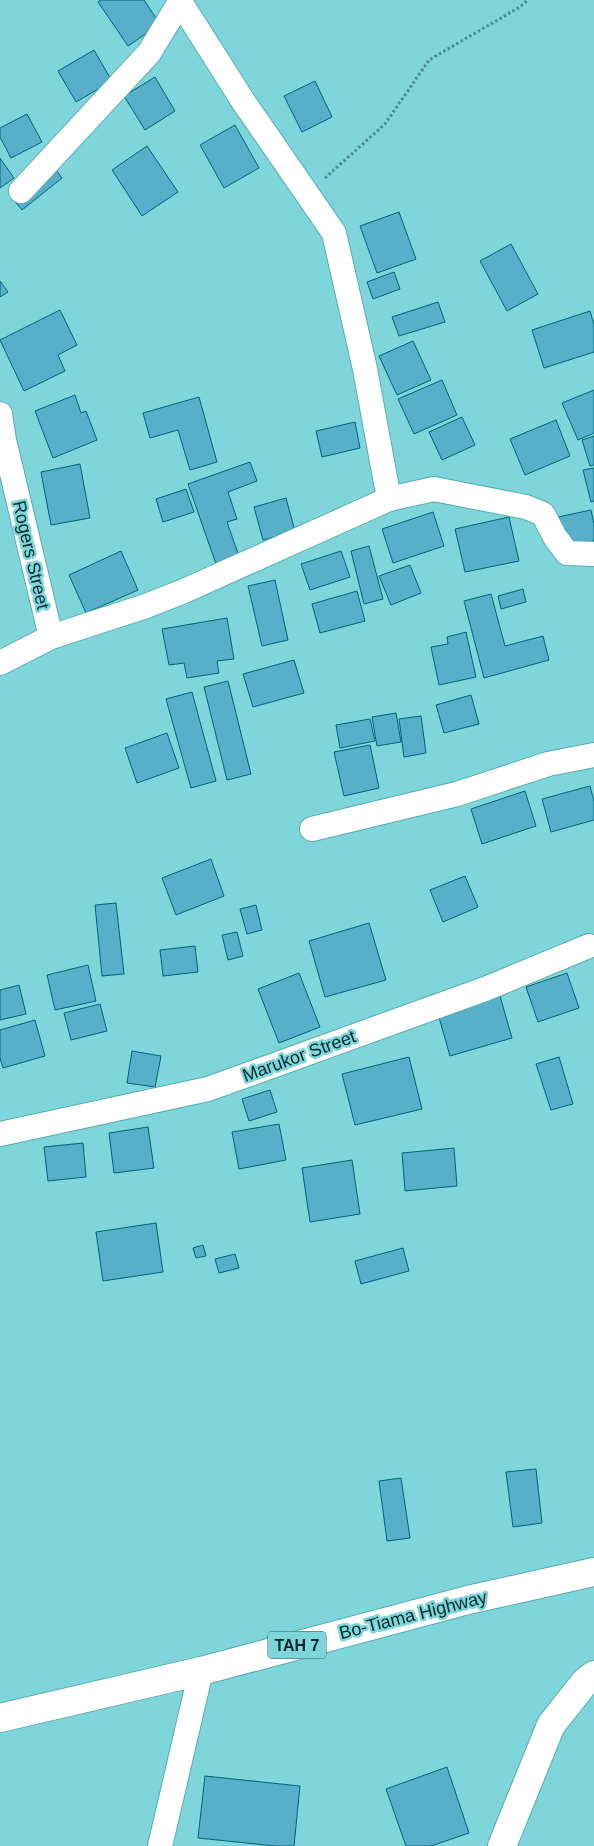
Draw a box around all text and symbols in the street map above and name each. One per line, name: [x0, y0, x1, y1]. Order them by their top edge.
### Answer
street label: Rogers Street: [9, 499, 53, 611]
street label: Marukor Street: [240, 1026, 358, 1086]
street label: Bo-Tiama Highway: [337, 1587, 489, 1643]
road number: TAH 7: [268, 1632, 326, 1658]

